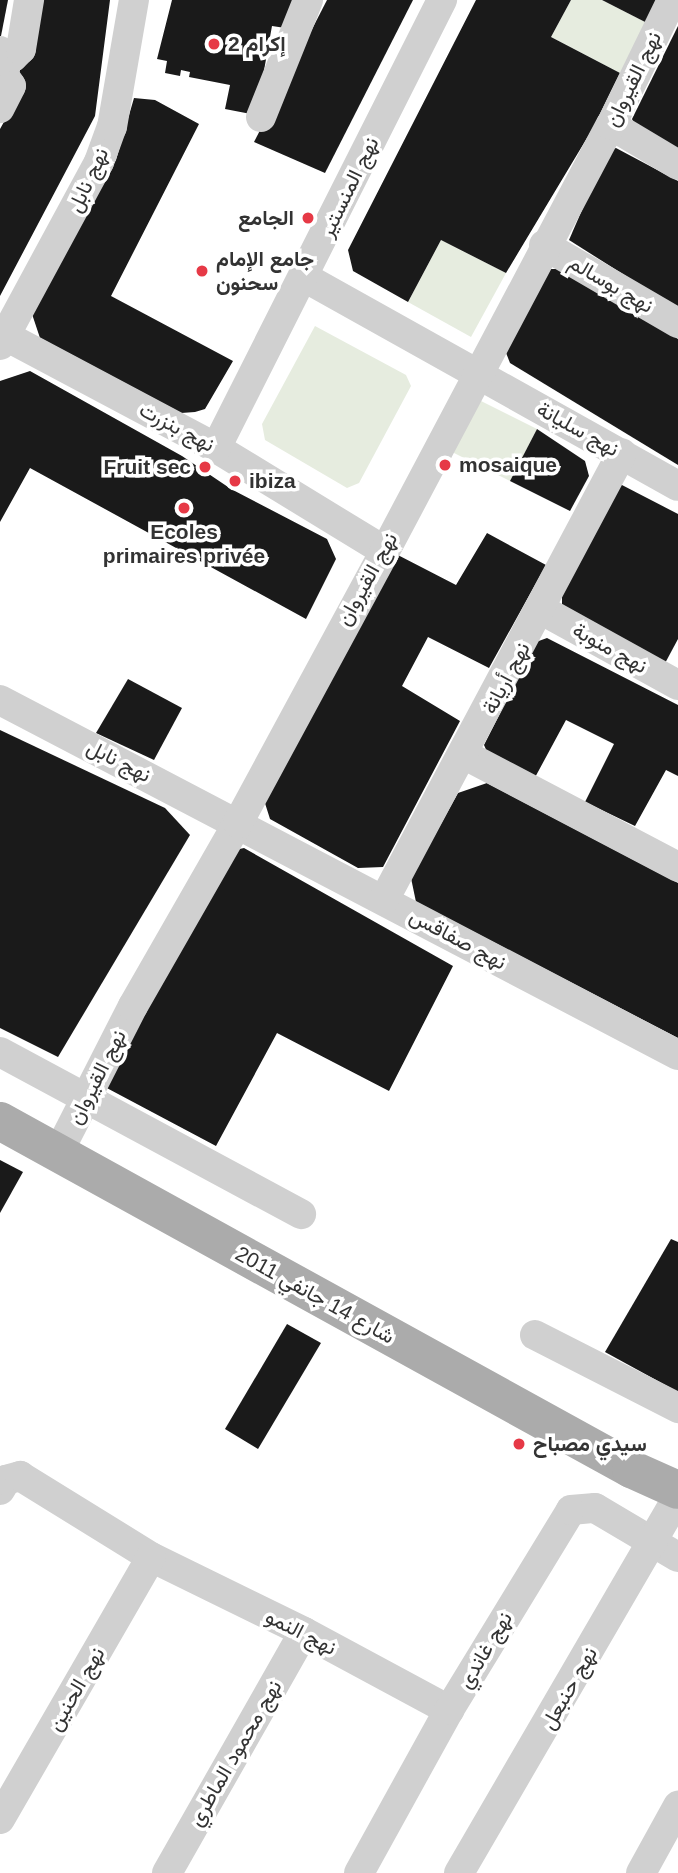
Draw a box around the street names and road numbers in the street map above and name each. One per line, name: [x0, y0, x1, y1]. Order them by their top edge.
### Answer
street label: نهج القيروان: [599, 27, 667, 131]
street label: نهج المنستير: [314, 133, 384, 241]
street label: نهج نابل: [62, 144, 114, 216]
street label: نهج بوسالم: [564, 250, 658, 318]
street label: نهج سليانة: [533, 396, 623, 462]
street label: نهج بنزرت: [135, 397, 219, 457]
street label: نهج القيروان: [331, 528, 403, 630]
street label: نهج منوبة: [568, 617, 652, 679]
street label: نهج أريانة: [477, 638, 535, 718]
street label: نهج نابل: [83, 734, 155, 788]
street label: نهج صفاقس: [405, 903, 511, 975]
street label: نهج القيروان: [62, 1026, 132, 1128]
street label: شارع 14 جانفي 2011: [231, 1241, 399, 1349]
street label: نهج النمو: [261, 1603, 341, 1661]
street label: نهج غاندي: [452, 1607, 518, 1693]
street label: نهج حنبعل: [535, 1642, 603, 1734]
street label: نهج الحنين: [42, 1643, 110, 1735]
street label: نهج محمود الماطري: [183, 1675, 287, 1831]

